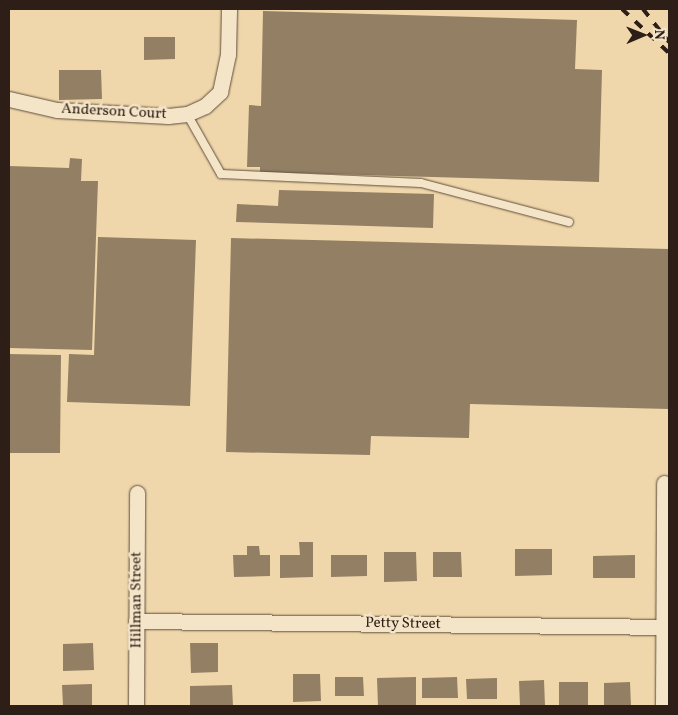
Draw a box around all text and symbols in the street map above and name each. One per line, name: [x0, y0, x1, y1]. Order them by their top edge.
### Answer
north arrow: [618, 10, 668, 60]
text: N: [649, 29, 668, 40]
street label: Anderson Court: [61, 100, 167, 124]
street label: Hillman Street: [128, 552, 146, 648]
street label: Petty Street: [365, 614, 441, 634]

